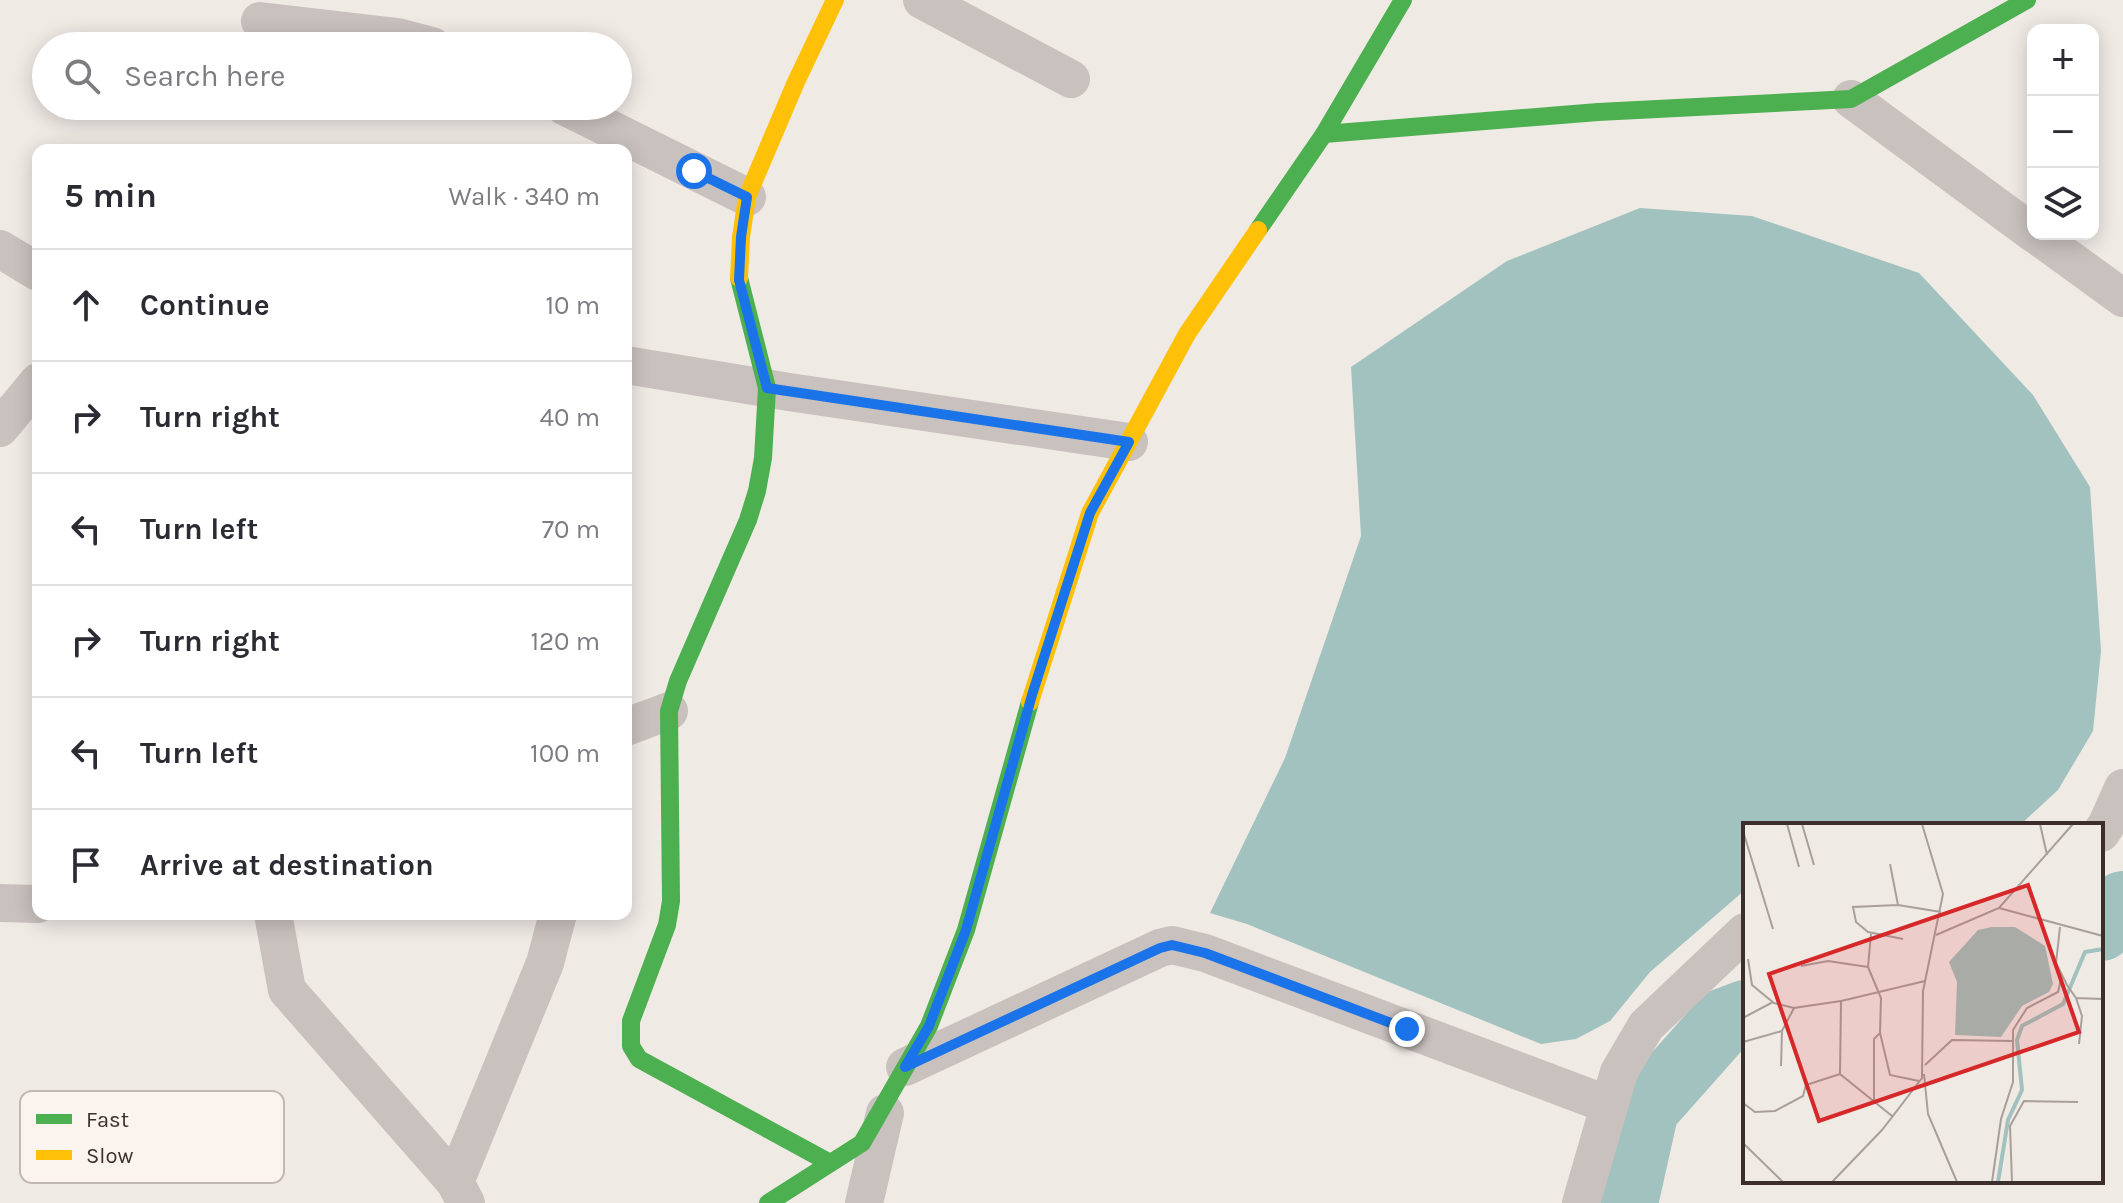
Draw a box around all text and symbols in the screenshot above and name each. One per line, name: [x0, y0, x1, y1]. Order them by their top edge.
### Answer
map controls: [2027, 24, 2099, 240]
button: +: [2027, 24, 2099, 96]
search box: [32, 32, 632, 120]
icon: search: [60, 54, 104, 98]
text: Search here: [124, 58, 285, 94]
button: −: [2027, 96, 2099, 168]
route start: [676, 153, 712, 189]
button: layers: [2027, 168, 2099, 240]
text: 5 min: [64, 176, 157, 216]
text: Walk · 340 m: [449, 181, 600, 212]
icon: ahead: [64, 283, 108, 327]
text: Continue: [140, 287, 270, 323]
text: 10 m: [545, 290, 600, 321]
icon: right: [64, 395, 108, 439]
text: Turn right: [140, 399, 280, 435]
text: 40 m: [540, 402, 600, 433]
icon: left: [64, 507, 108, 551]
text: Turn left: [140, 511, 258, 547]
text: 70 m: [542, 514, 600, 545]
icon: right: [64, 619, 108, 663]
text: Turn right: [140, 623, 280, 659]
text: 120 m: [530, 626, 600, 657]
icon: left: [64, 731, 108, 775]
text: Turn left: [140, 735, 258, 771]
text: 100 m: [530, 738, 600, 769]
inset map: [1743, 823, 2103, 1183]
icon: arrive: [64, 843, 108, 887]
text: Arrive at destination: [140, 847, 434, 883]
route end: [1389, 1011, 1425, 1047]
legend: [20, 1091, 284, 1183]
text: Fast: [86, 1107, 129, 1133]
text: Slow: [86, 1143, 133, 1169]

